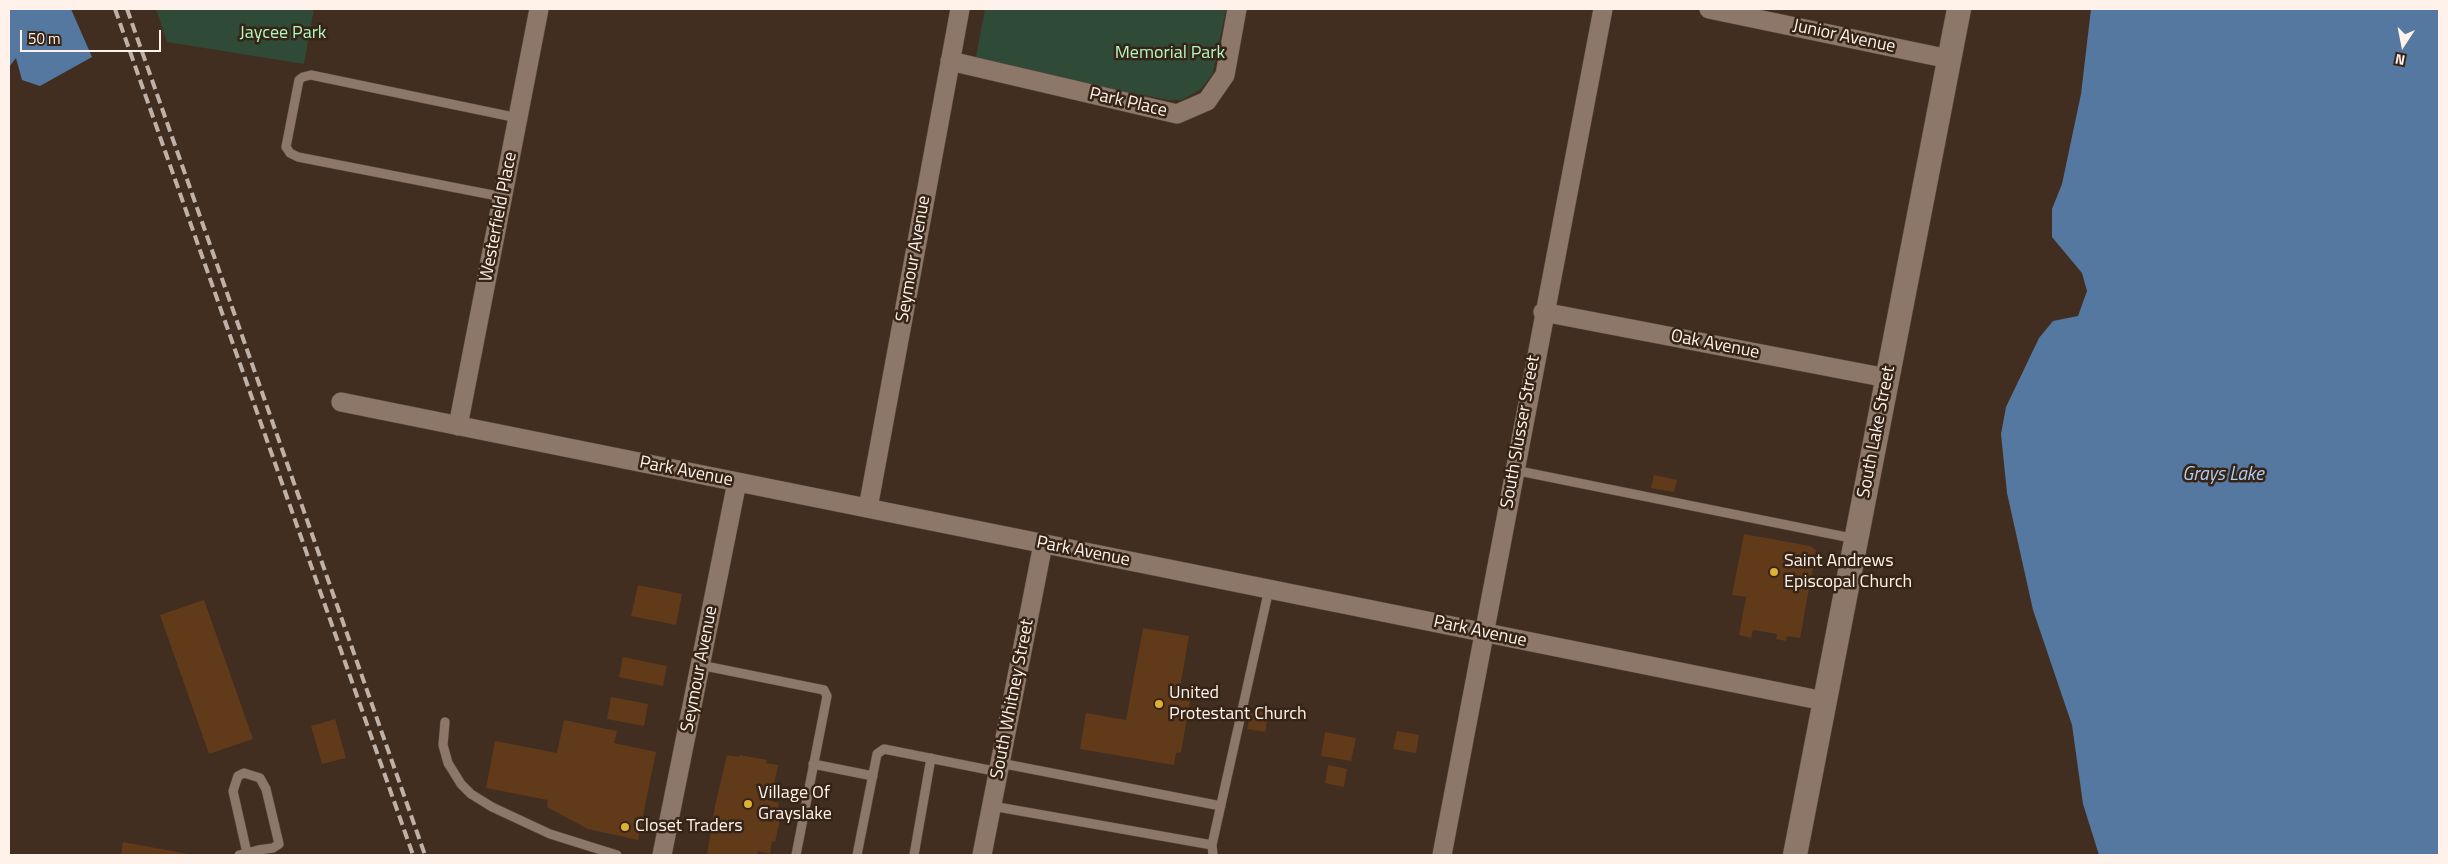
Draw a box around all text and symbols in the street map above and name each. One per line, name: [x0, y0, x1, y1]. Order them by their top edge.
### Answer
street label: Junior Avenue: [1791, 16, 1897, 58]
scale bar: [22, 20, 164, 52]
north arrow: [2378, 20, 2428, 70]
park label: Jaycee Park: [240, 23, 326, 45]
text: 50 m: [28, 27, 61, 50]
park label: Memorial Park: [1115, 43, 1225, 65]
text: N: [2393, 49, 2407, 71]
street label: Park Place: [1087, 84, 1169, 122]
street label: Westerfield Place: [476, 150, 522, 284]
street label: Seymour Avenue: [892, 194, 936, 324]
street label: Oak Avenue: [1669, 326, 1761, 364]
street label: South Slusser Street: [1497, 354, 1545, 510]
street label: South Lake Street: [1854, 364, 1900, 500]
street label: Park Avenue: [637, 452, 735, 492]
water label: Grays Lake: [2182, 464, 2264, 486]
street label: Park Avenue: [1034, 532, 1132, 572]
place label: Saint Andrews Episcopal Church: [1784, 551, 1912, 594]
marker: Saint Andrews Episcopal Church: [1768, 566, 1780, 578]
street label: Seymour Avenue: [677, 604, 723, 734]
street label: Park Avenue: [1431, 612, 1529, 652]
street label: South Whitney Street: [987, 617, 1039, 781]
place label: United Protestant Church: [1169, 683, 1307, 726]
marker: United Protestant Church: [1153, 698, 1165, 710]
place label: Village Of Grayslake: [758, 783, 832, 826]
marker: Village Of Grayslake: [742, 798, 754, 810]
place label: Closet Traders: [635, 816, 743, 838]
marker: Closet Traders: [619, 821, 631, 833]

